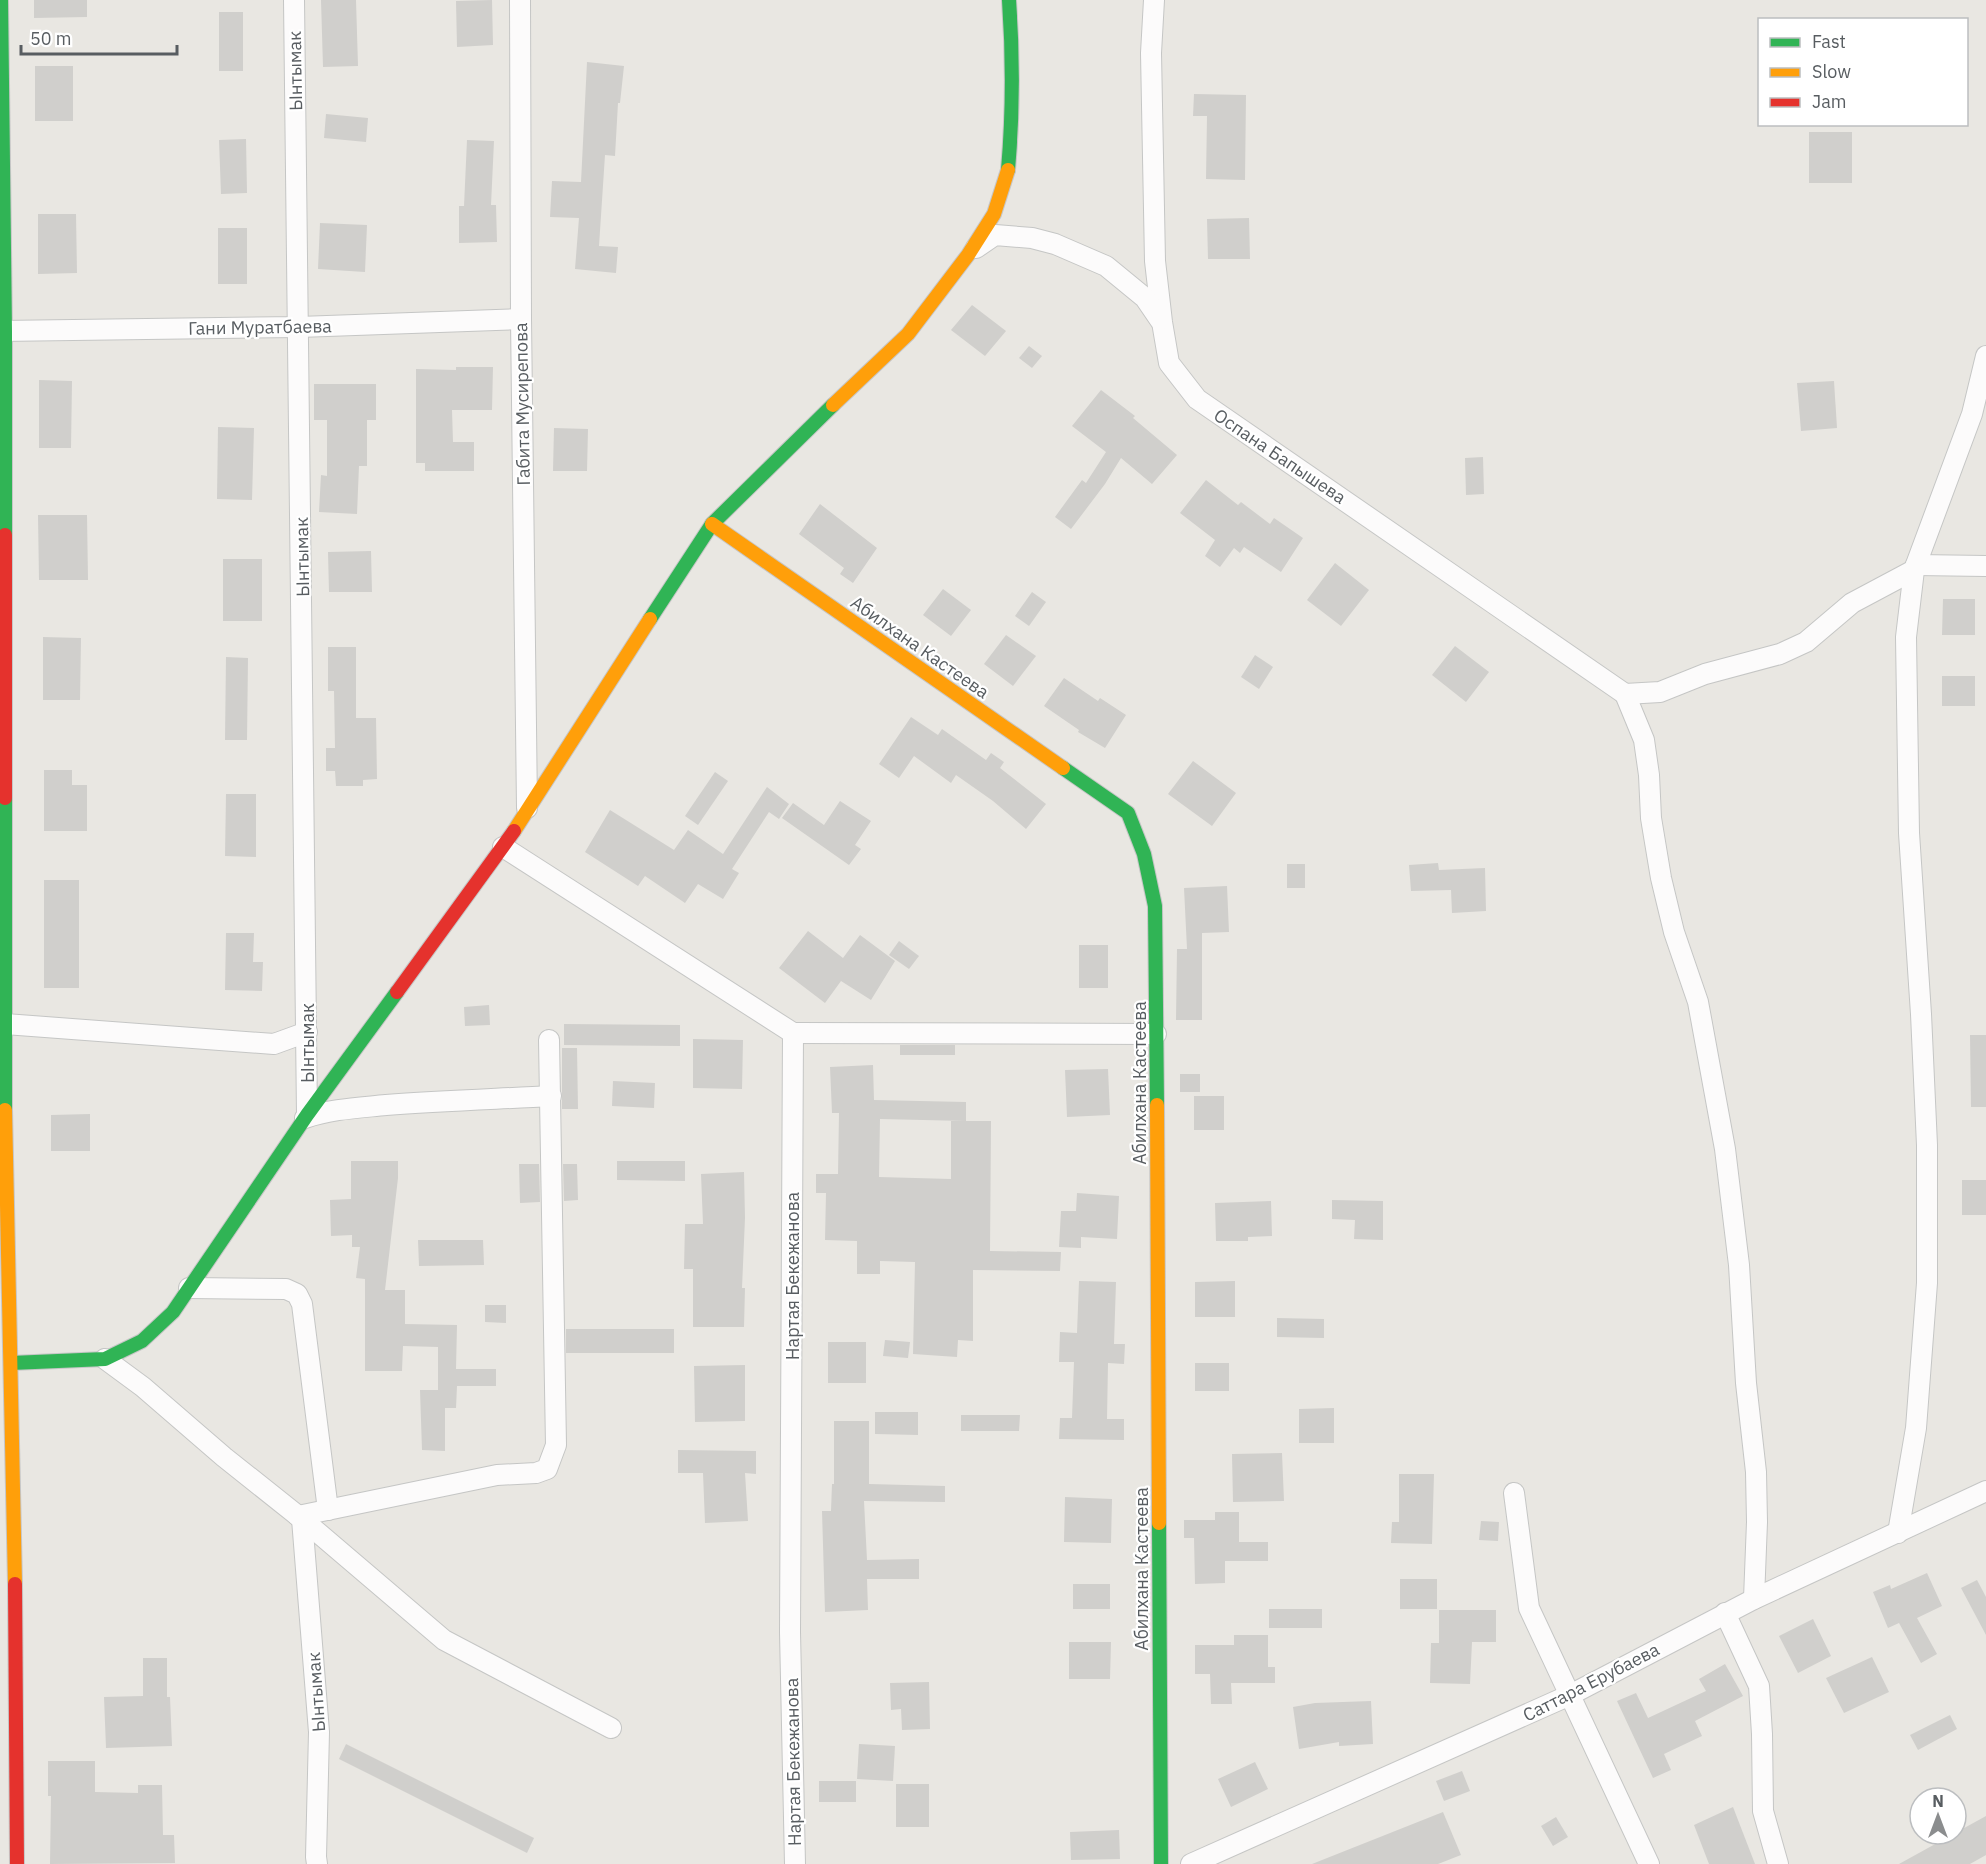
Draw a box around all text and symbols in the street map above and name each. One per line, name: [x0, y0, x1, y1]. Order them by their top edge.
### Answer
scale bar: [21, 18, 177, 56]
legend: [1758, 18, 1968, 126]
text: 50 m: [30, 27, 72, 50]
text: Fast: [1812, 30, 1846, 53]
street label: Ынтымак: [283, 31, 307, 111]
text: Slow: [1812, 60, 1851, 83]
text: Jam: [1812, 90, 1847, 113]
street label: Гани Муратбаева: [188, 314, 332, 340]
street label: Габита Мусирепова: [509, 322, 535, 486]
street label: Оспана Бапышева: [1210, 403, 1351, 509]
street label: Ынтымак: [290, 517, 314, 597]
street label: Абилхана Кастеева: [846, 591, 994, 704]
street label: Абилхана Кастеева: [1128, 1001, 1151, 1165]
street label: Ынтымак: [296, 1003, 319, 1083]
street label: Нартая Бекежанова: [781, 1191, 804, 1360]
street label: Абилхана Кастеева: [1130, 1487, 1153, 1651]
street label: Саттара Ерубаева: [1519, 1637, 1664, 1726]
street label: Ынтымак: [302, 1651, 330, 1733]
street label: Нартая Бекежанова: [780, 1677, 806, 1846]
north arrow: [1908, 1786, 1968, 1846]
text: N: [1932, 1791, 1944, 1811]

